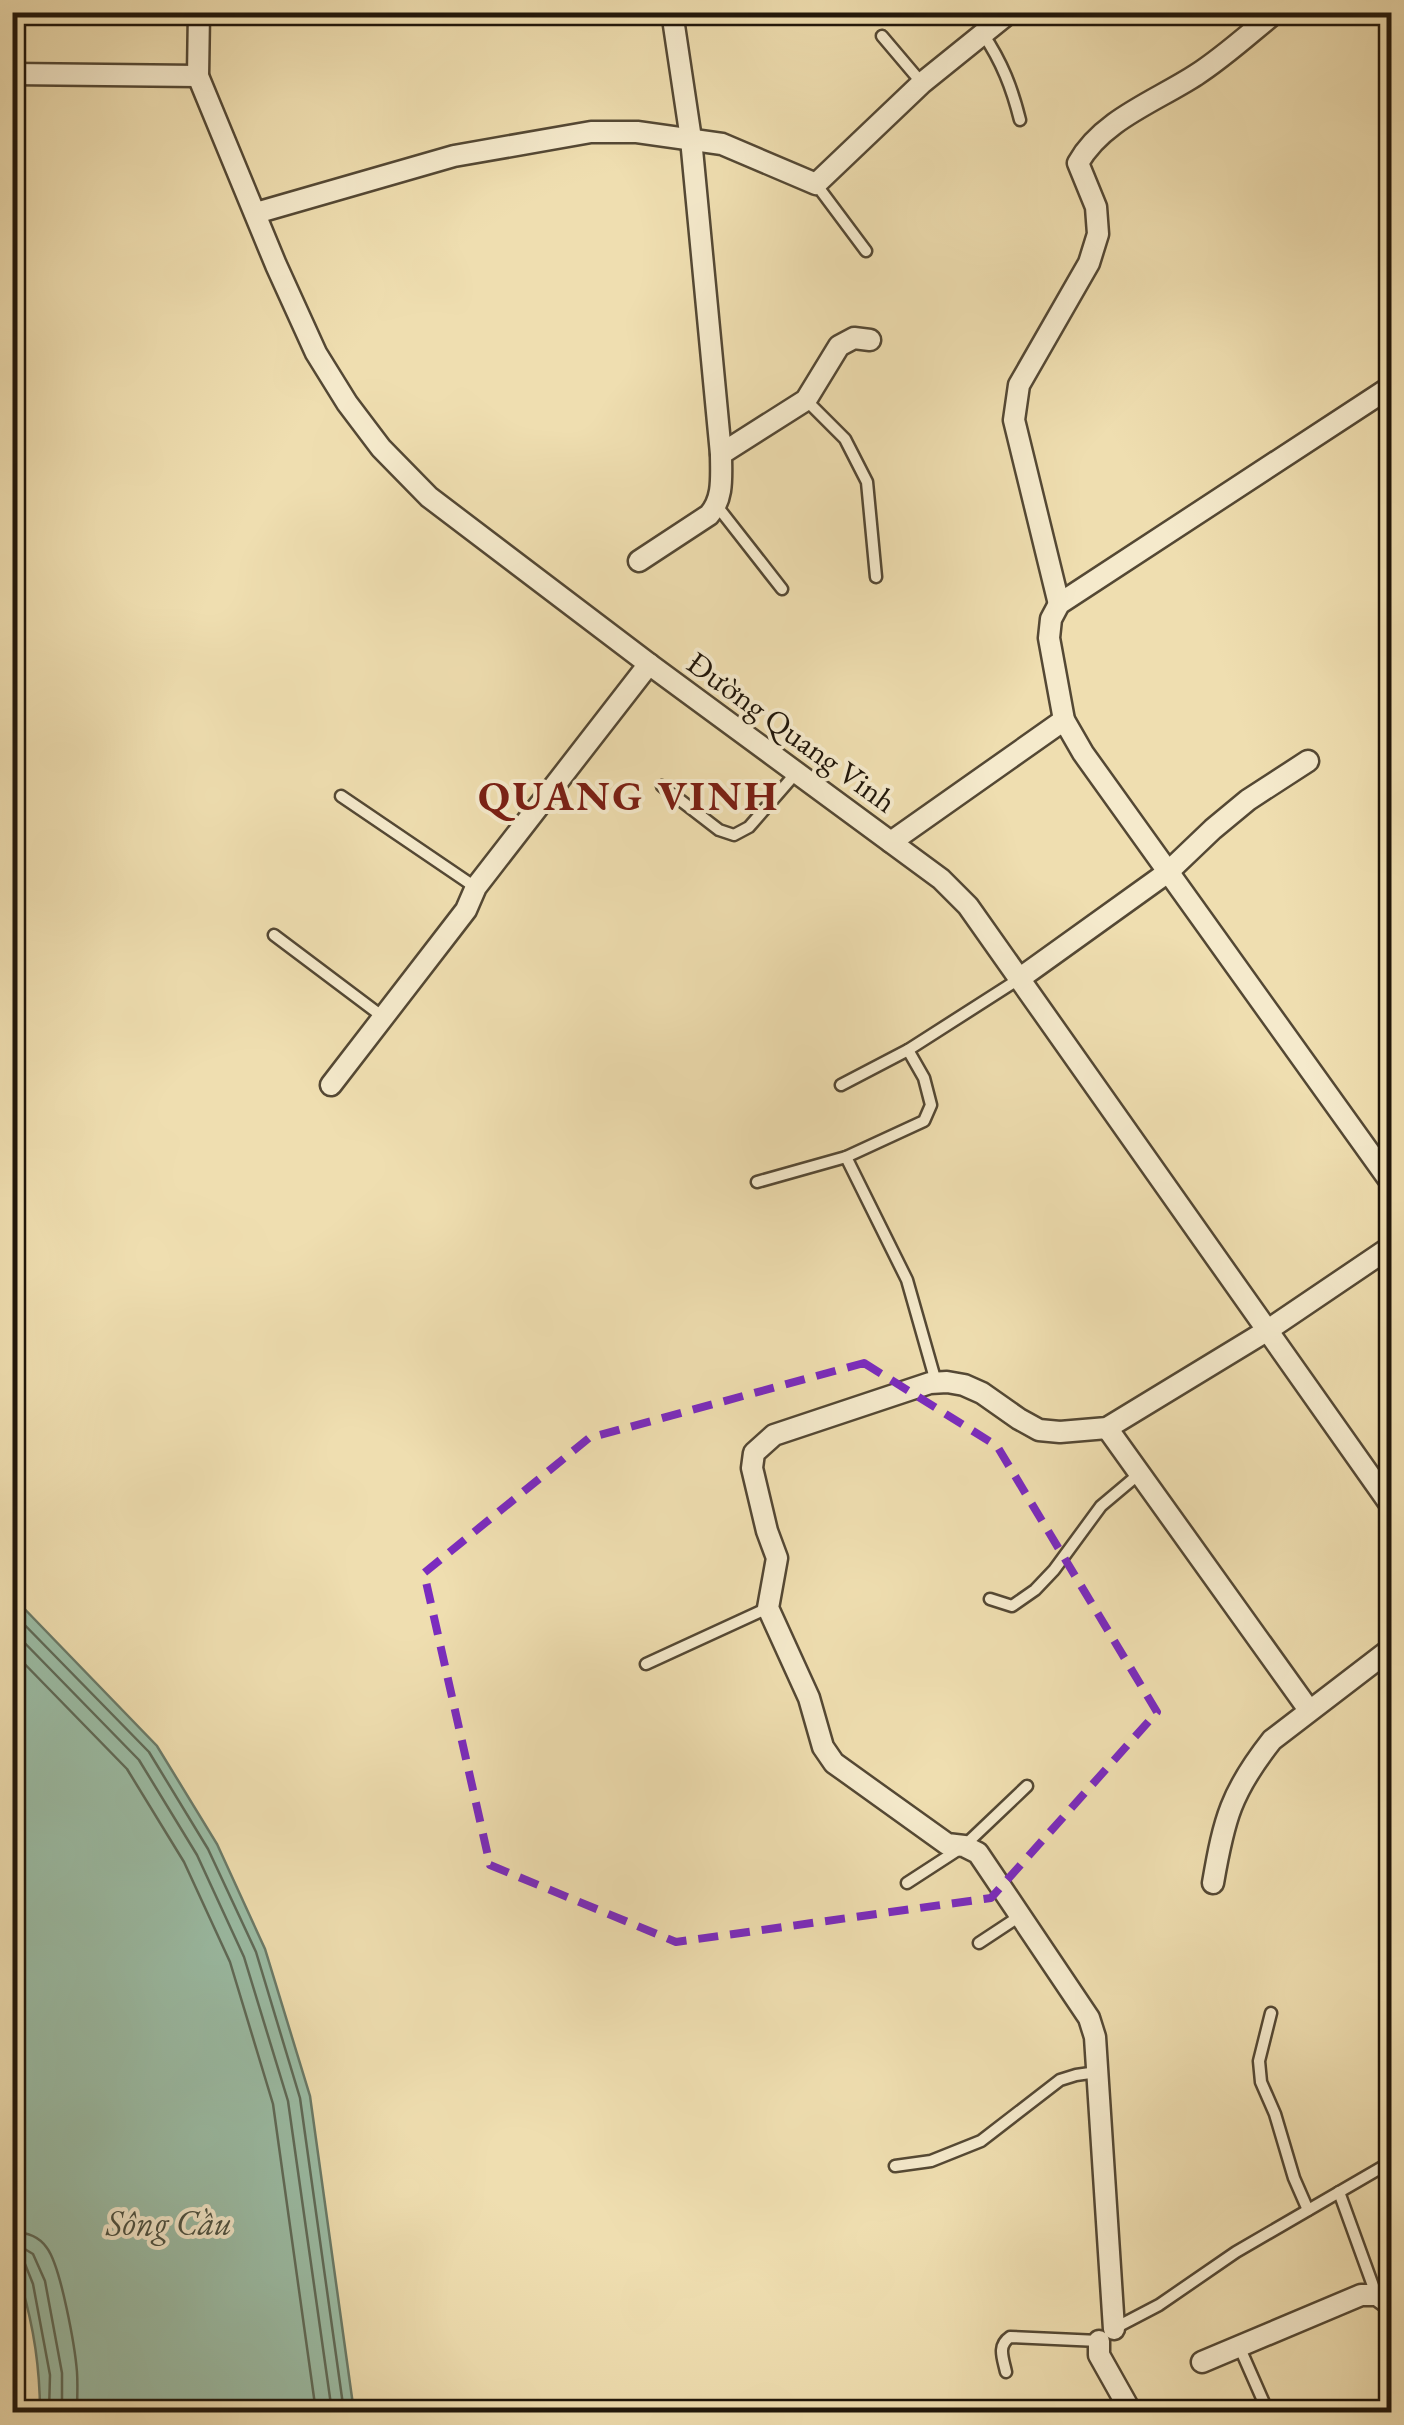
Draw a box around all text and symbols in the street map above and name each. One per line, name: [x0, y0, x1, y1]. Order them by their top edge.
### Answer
street label: Đường Quang Vinh: [679, 642, 905, 822]
district label: QUANG VINH: [478, 768, 780, 823]
water label: Sông Cầu: [105, 2200, 232, 2246]

